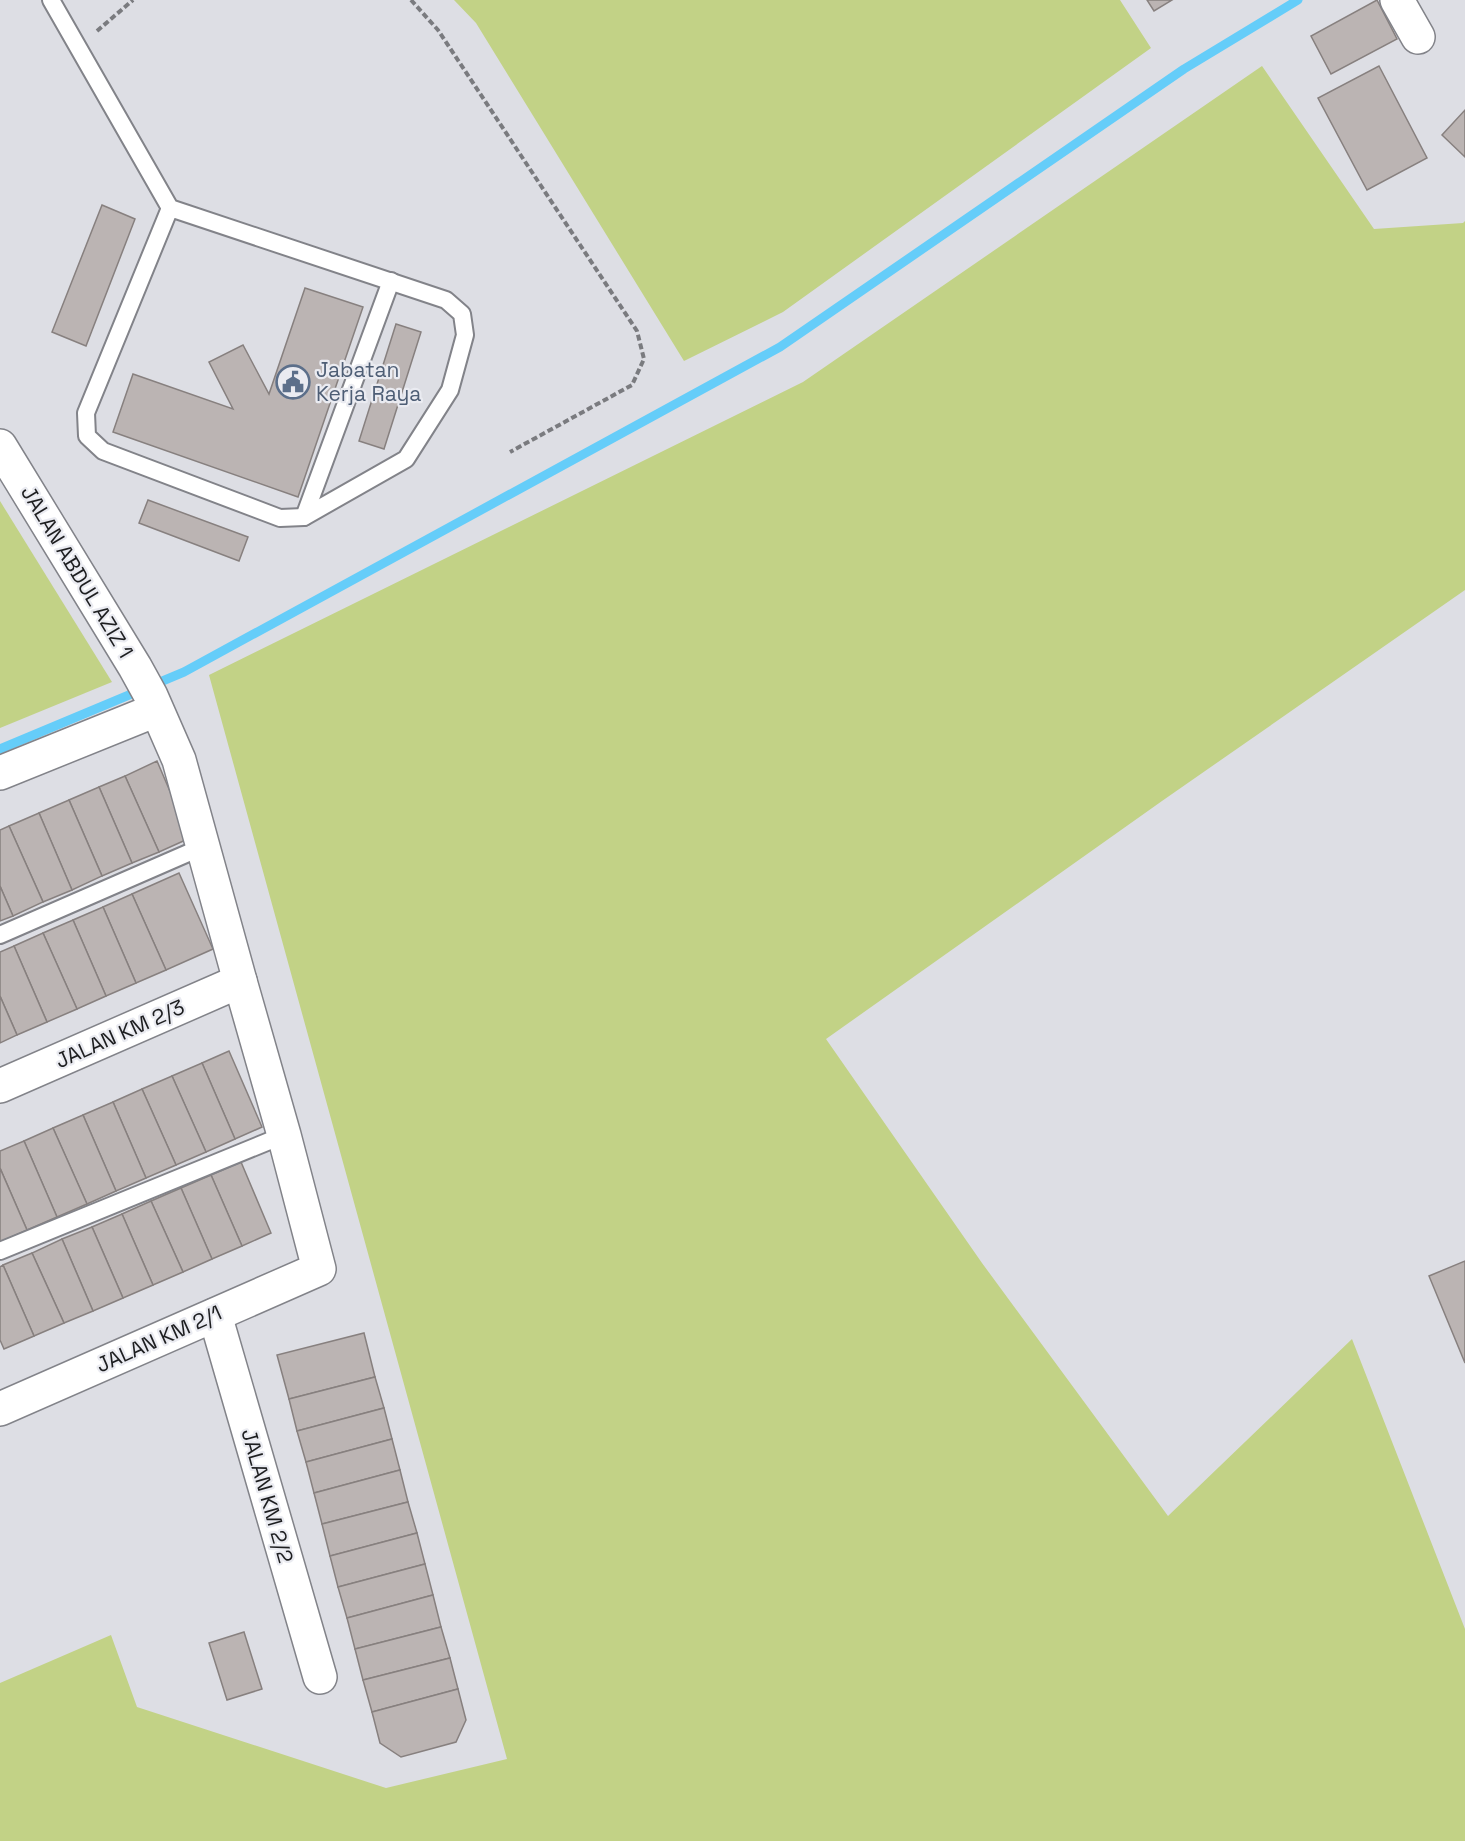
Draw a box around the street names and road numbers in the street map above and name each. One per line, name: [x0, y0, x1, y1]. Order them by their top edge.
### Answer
street label: JALAN ABDUL AZIZ 1: [15, 481, 140, 663]
street label: JALAN KM 2/3: [51, 993, 189, 1074]
street label: JALAN KM 2/1: [92, 1299, 226, 1378]
street label: JALAN KM 2/2: [235, 1426, 300, 1566]

